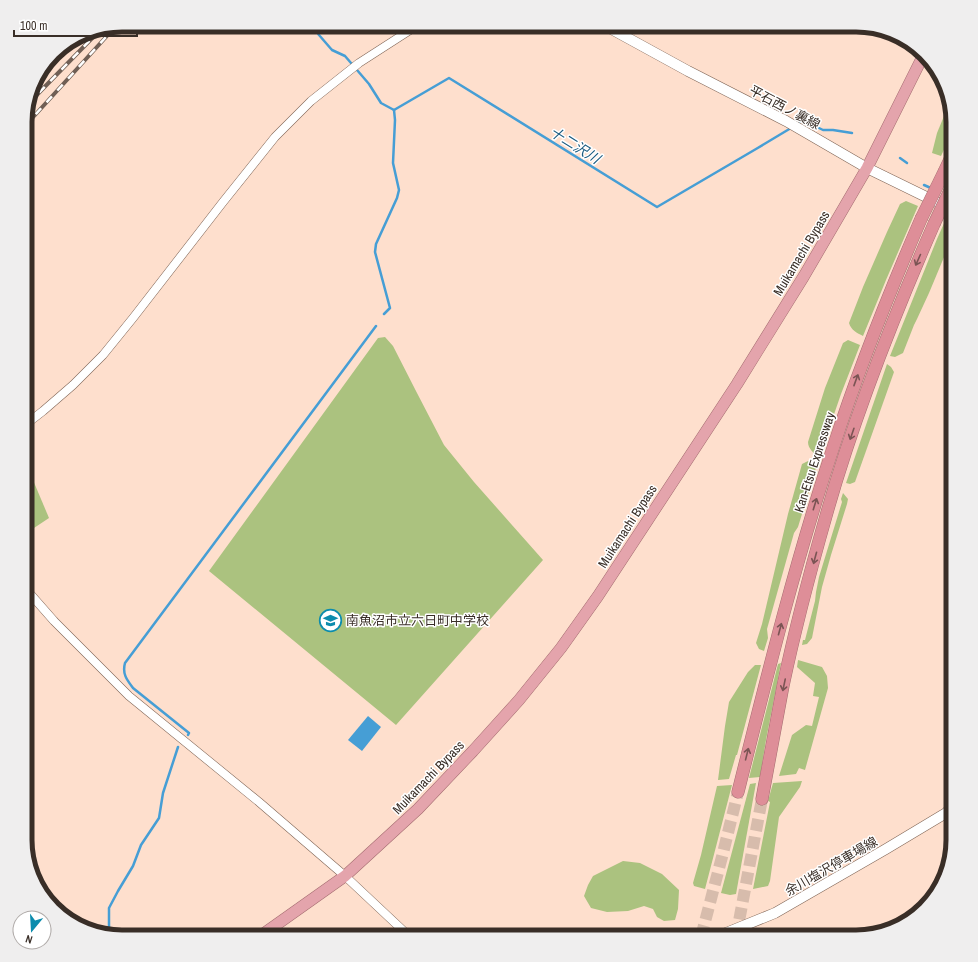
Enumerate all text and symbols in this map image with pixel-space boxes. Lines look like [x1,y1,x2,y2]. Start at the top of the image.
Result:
scale bar [14,12,137,38]
text: 100 m [20,18,47,34]
street label: 平石西ノ裏線 [746,82,823,133]
water label: 十二沢川 [546,123,605,169]
street label: Muikamachi Bypass [769,208,833,299]
one-way arrow [914,254,921,266]
one-way arrow [853,374,860,387]
street label: Kan-Etsu Expressway [790,409,839,514]
one-way arrow [848,427,855,440]
street label: Muikamachi Bypass [594,481,661,571]
one-way arrow [812,497,819,510]
one-way arrow [810,552,818,565]
school or university icon: 南魚沼市立六日町中学校 [317,607,343,633]
place label: 南魚沼市立六日町中学校 [346,612,489,629]
one-way arrow [777,622,784,635]
one-way arrow [779,678,787,691]
street label: Muikamachi Bypass [389,737,468,818]
one-way arrow [744,748,751,761]
street label: 余川塩沢停車場線 [782,833,881,900]
north arrow [12,910,52,950]
text: N [24,932,34,947]

